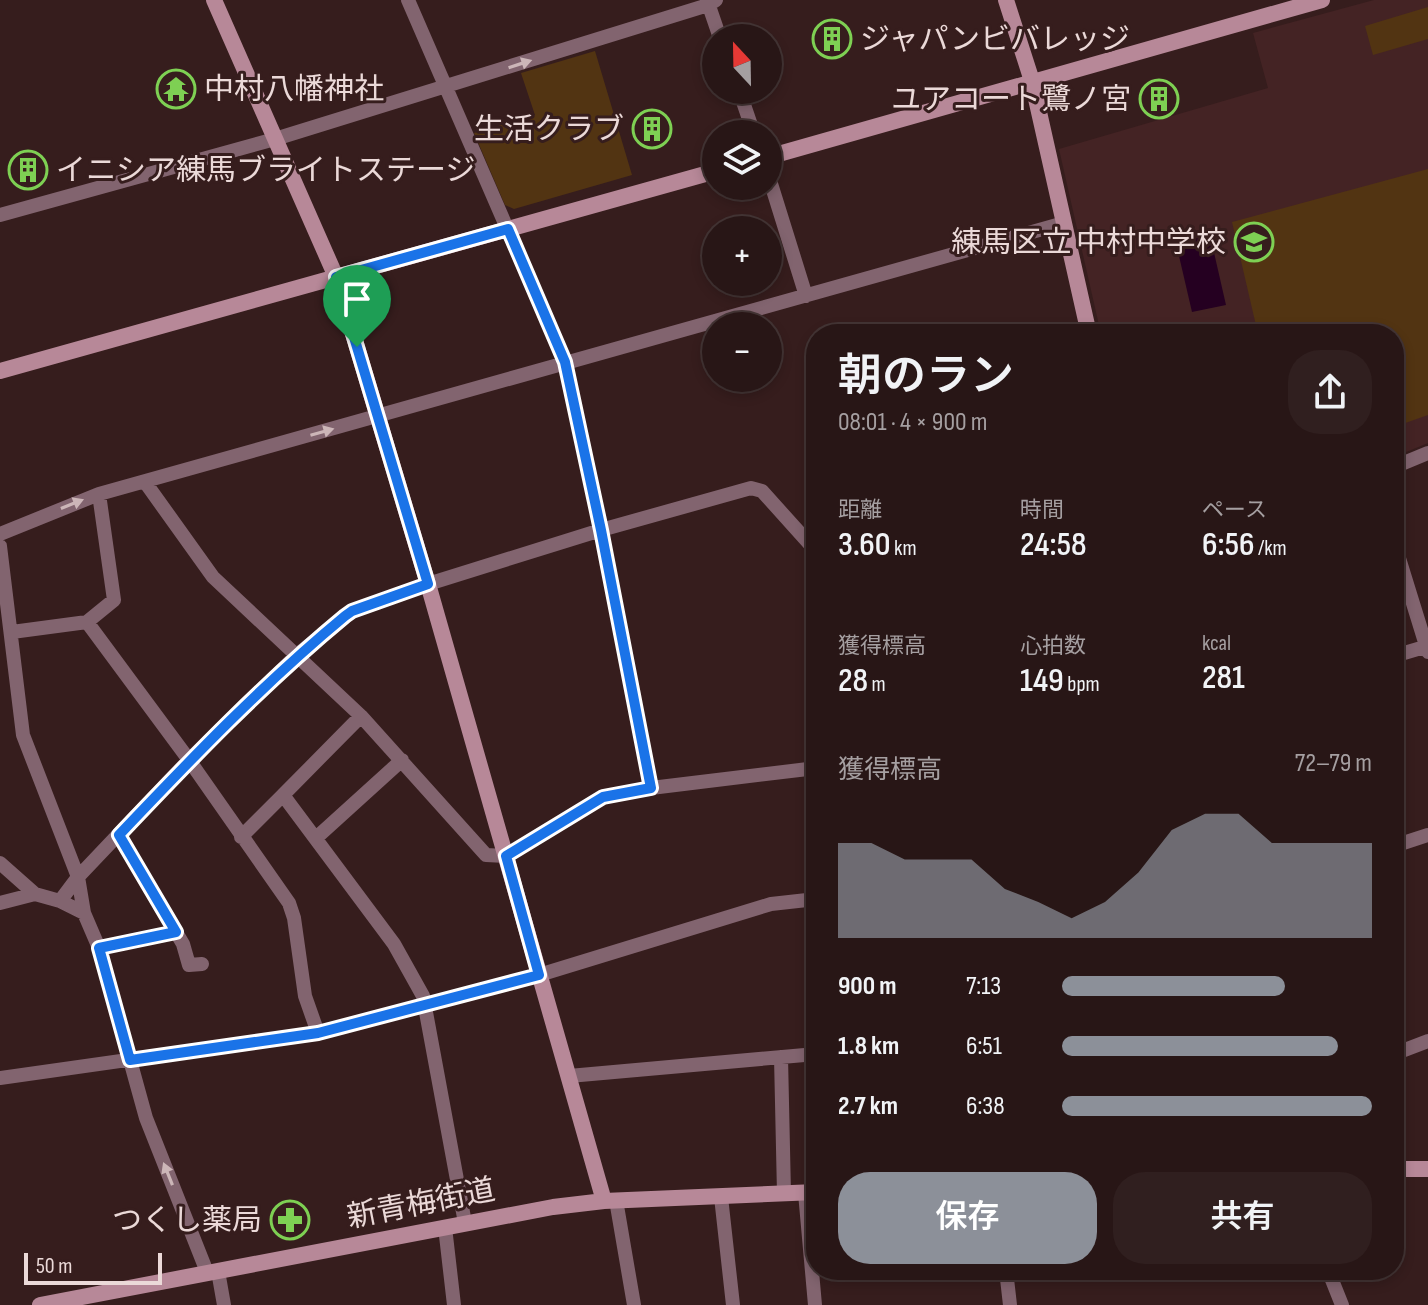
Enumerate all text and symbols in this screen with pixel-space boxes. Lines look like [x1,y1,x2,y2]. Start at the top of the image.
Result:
building icon: ジャパンビバレッジ [811,18,853,60]
place label: ジャパンビバレッジ [860,22,1130,58]
north arrow [702,24,782,104]
map controls [702,24,782,392]
one-way arrow [508,57,532,70]
temple icon: 中村八幡神社 [155,68,197,110]
place label: 中村八幡神社 [204,72,384,108]
building icon: ユアコート鷺ノ宮 [1138,78,1180,120]
place label: ユアコート鷺ノ宮 [891,82,1131,118]
building icon: 生活クラブ [631,108,673,150]
place label: 生活クラブ [474,112,624,148]
button: layers [702,120,782,200]
building icon: イニシア練馬ブライトステージ [7,149,49,191]
place label: イニシア練馬ブライトステージ [56,153,475,189]
button: + [702,216,782,296]
school or university icon: 練馬区立 中村中学校 [1233,221,1275,263]
place label: 練馬区立 中村中学校 [951,225,1226,261]
pin [323,265,391,347]
icon: arrive [335,277,379,321]
button: − [702,312,782,392]
text: 朝のラン [838,350,1014,403]
button: share [1288,350,1372,434]
text: 08:01 · 4 × 900 m [838,407,987,438]
one-way arrow [309,426,334,438]
text: 距離 [838,497,882,524]
text: 時間 [1020,497,1064,524]
text: ペース [1202,497,1267,524]
one-way arrow [60,498,84,511]
text: 3.60 [838,524,891,565]
text: 24:58 [1020,524,1087,565]
text: 6:56 [1202,524,1255,565]
text: km [891,535,917,562]
text: /km [1255,535,1287,562]
text: kcal [1202,630,1231,657]
text: 獲得標高 [838,633,926,660]
text: 心拍数 [1020,633,1086,660]
text: 281 [1202,657,1245,698]
text: 28 [838,660,868,701]
text: 149 [1020,660,1064,701]
text: m [868,671,886,698]
text: bpm [1064,671,1100,698]
text: 72–79 m [1295,748,1372,779]
text: 獲得標高 [838,755,942,786]
text: 900 m [838,971,896,1002]
text: 7:13 [966,971,1001,1002]
text: 1.8 km [838,1031,899,1062]
text: 6:51 [966,1031,1002,1062]
text: 2.7 km [838,1091,898,1122]
text: 6:38 [966,1091,1005,1122]
one-way arrow [161,1162,174,1186]
street label: 新青梅街道 [344,1172,498,1236]
button: 保存 [838,1172,1097,1264]
button: 共有 [1113,1172,1372,1264]
pharmacy icon: つくし薬局 [269,1199,311,1241]
place label: つくし薬局 [112,1203,262,1239]
scale bar [24,1249,162,1285]
text: 50 m [36,1253,72,1280]

